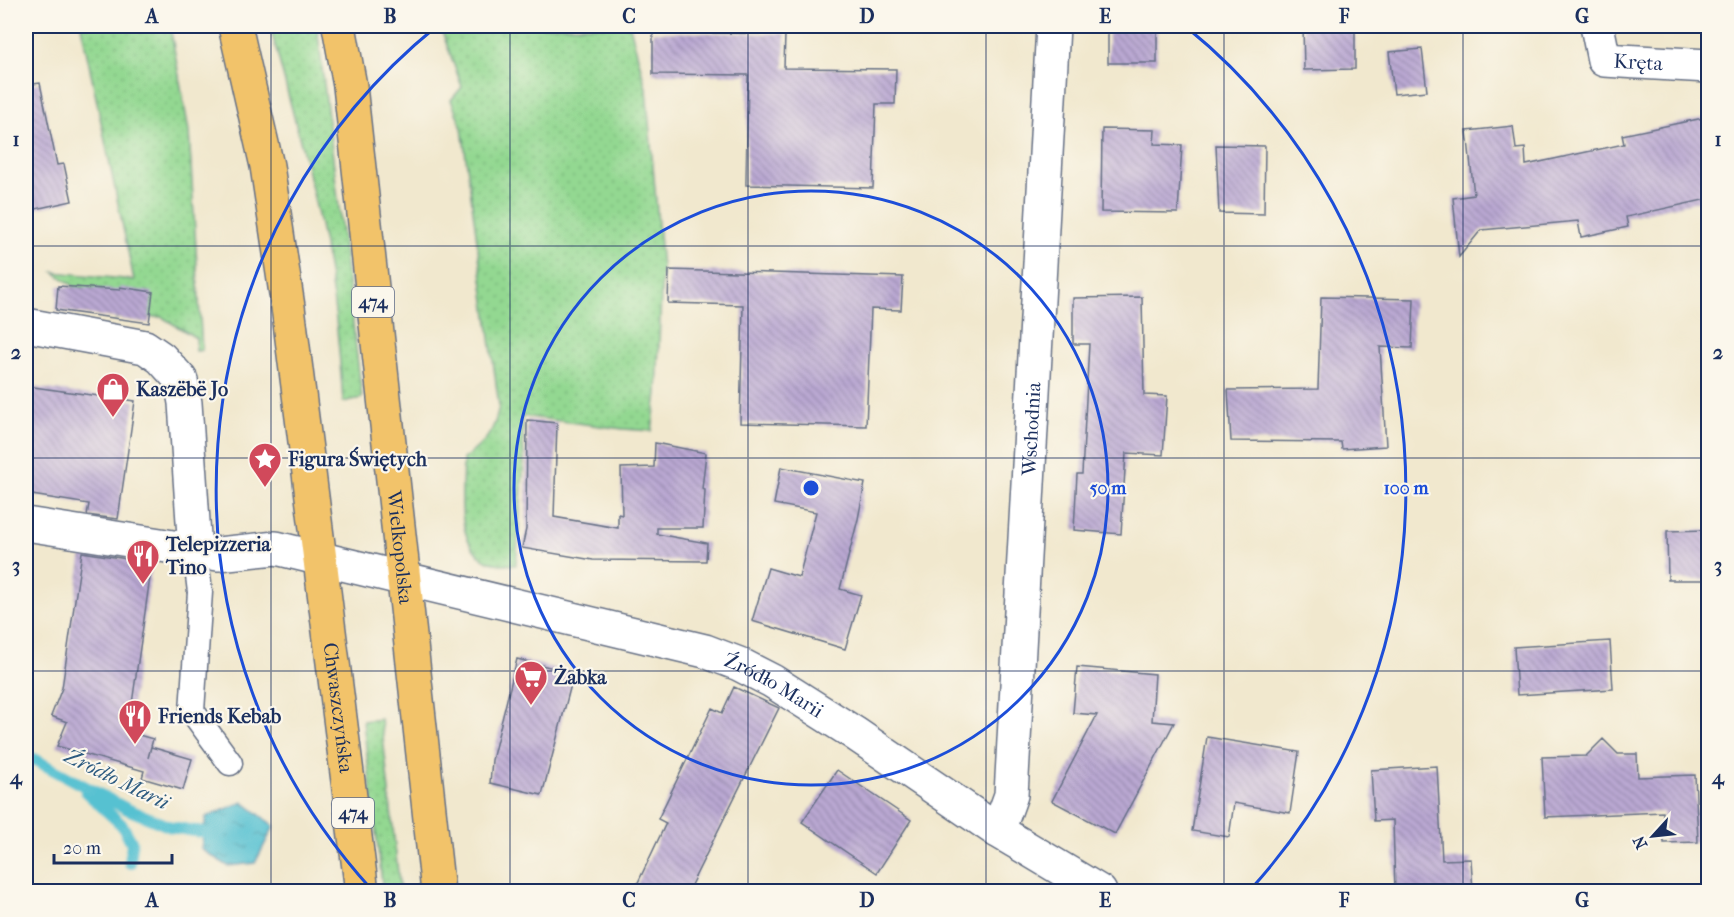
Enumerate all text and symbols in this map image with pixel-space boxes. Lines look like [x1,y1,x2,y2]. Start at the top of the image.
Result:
text: A [144,5,160,28]
text: B [383,5,397,28]
text: C [622,5,636,28]
text: D [859,5,875,28]
text: E [1099,5,1111,28]
text: F [1338,5,1350,28]
text: G [1575,5,1589,28]
street label: Kręta [1613,50,1664,75]
text: 1 [12,128,20,151]
text: 1 [1714,128,1722,151]
road number: 474 [352,287,394,317]
text: 2 [11,341,21,364]
text: 2 [1713,341,1723,364]
shop icon: Kaszëbë Jo [95,371,131,418]
place label: Kaszëbë Jo [136,378,228,401]
street label: Wschodnia [1017,381,1046,477]
place icon: Figura Świętych [247,441,283,488]
place label: Figura Świętych [287,446,428,472]
centre of rings [801,478,821,498]
text: 50 m [1090,478,1127,499]
text: 100 m [1383,478,1430,499]
street label: Wielkopolska [382,488,418,606]
place label: Telepizzeria Tino [165,533,272,579]
restaurant icon: Telepizzeria Tino [125,538,161,585]
text: 3 [12,554,20,577]
text: 3 [1714,554,1722,577]
street label: Chwaszczyńska [319,641,358,775]
street label: Źródło Marii [721,648,828,723]
supermarket icon: Żabka [513,659,549,706]
place label: Żabka [554,664,607,689]
restaurant icon: Friends Kebab [117,698,153,745]
place label: Friends Kebab [157,705,282,728]
water label: Źródło Marii [59,742,175,815]
text: 4 [9,766,23,790]
text: 4 [1711,766,1725,790]
road number: 474 [332,798,374,828]
north arrow [1623,806,1683,866]
scale bar [54,827,172,865]
text: N [1628,832,1651,852]
text: 20 m [63,838,101,859]
text: A [144,889,160,912]
text: B [383,889,397,912]
text: C [622,889,636,912]
text: D [859,889,875,912]
text: E [1099,889,1111,912]
text: F [1338,889,1350,912]
text: G [1575,889,1589,912]

